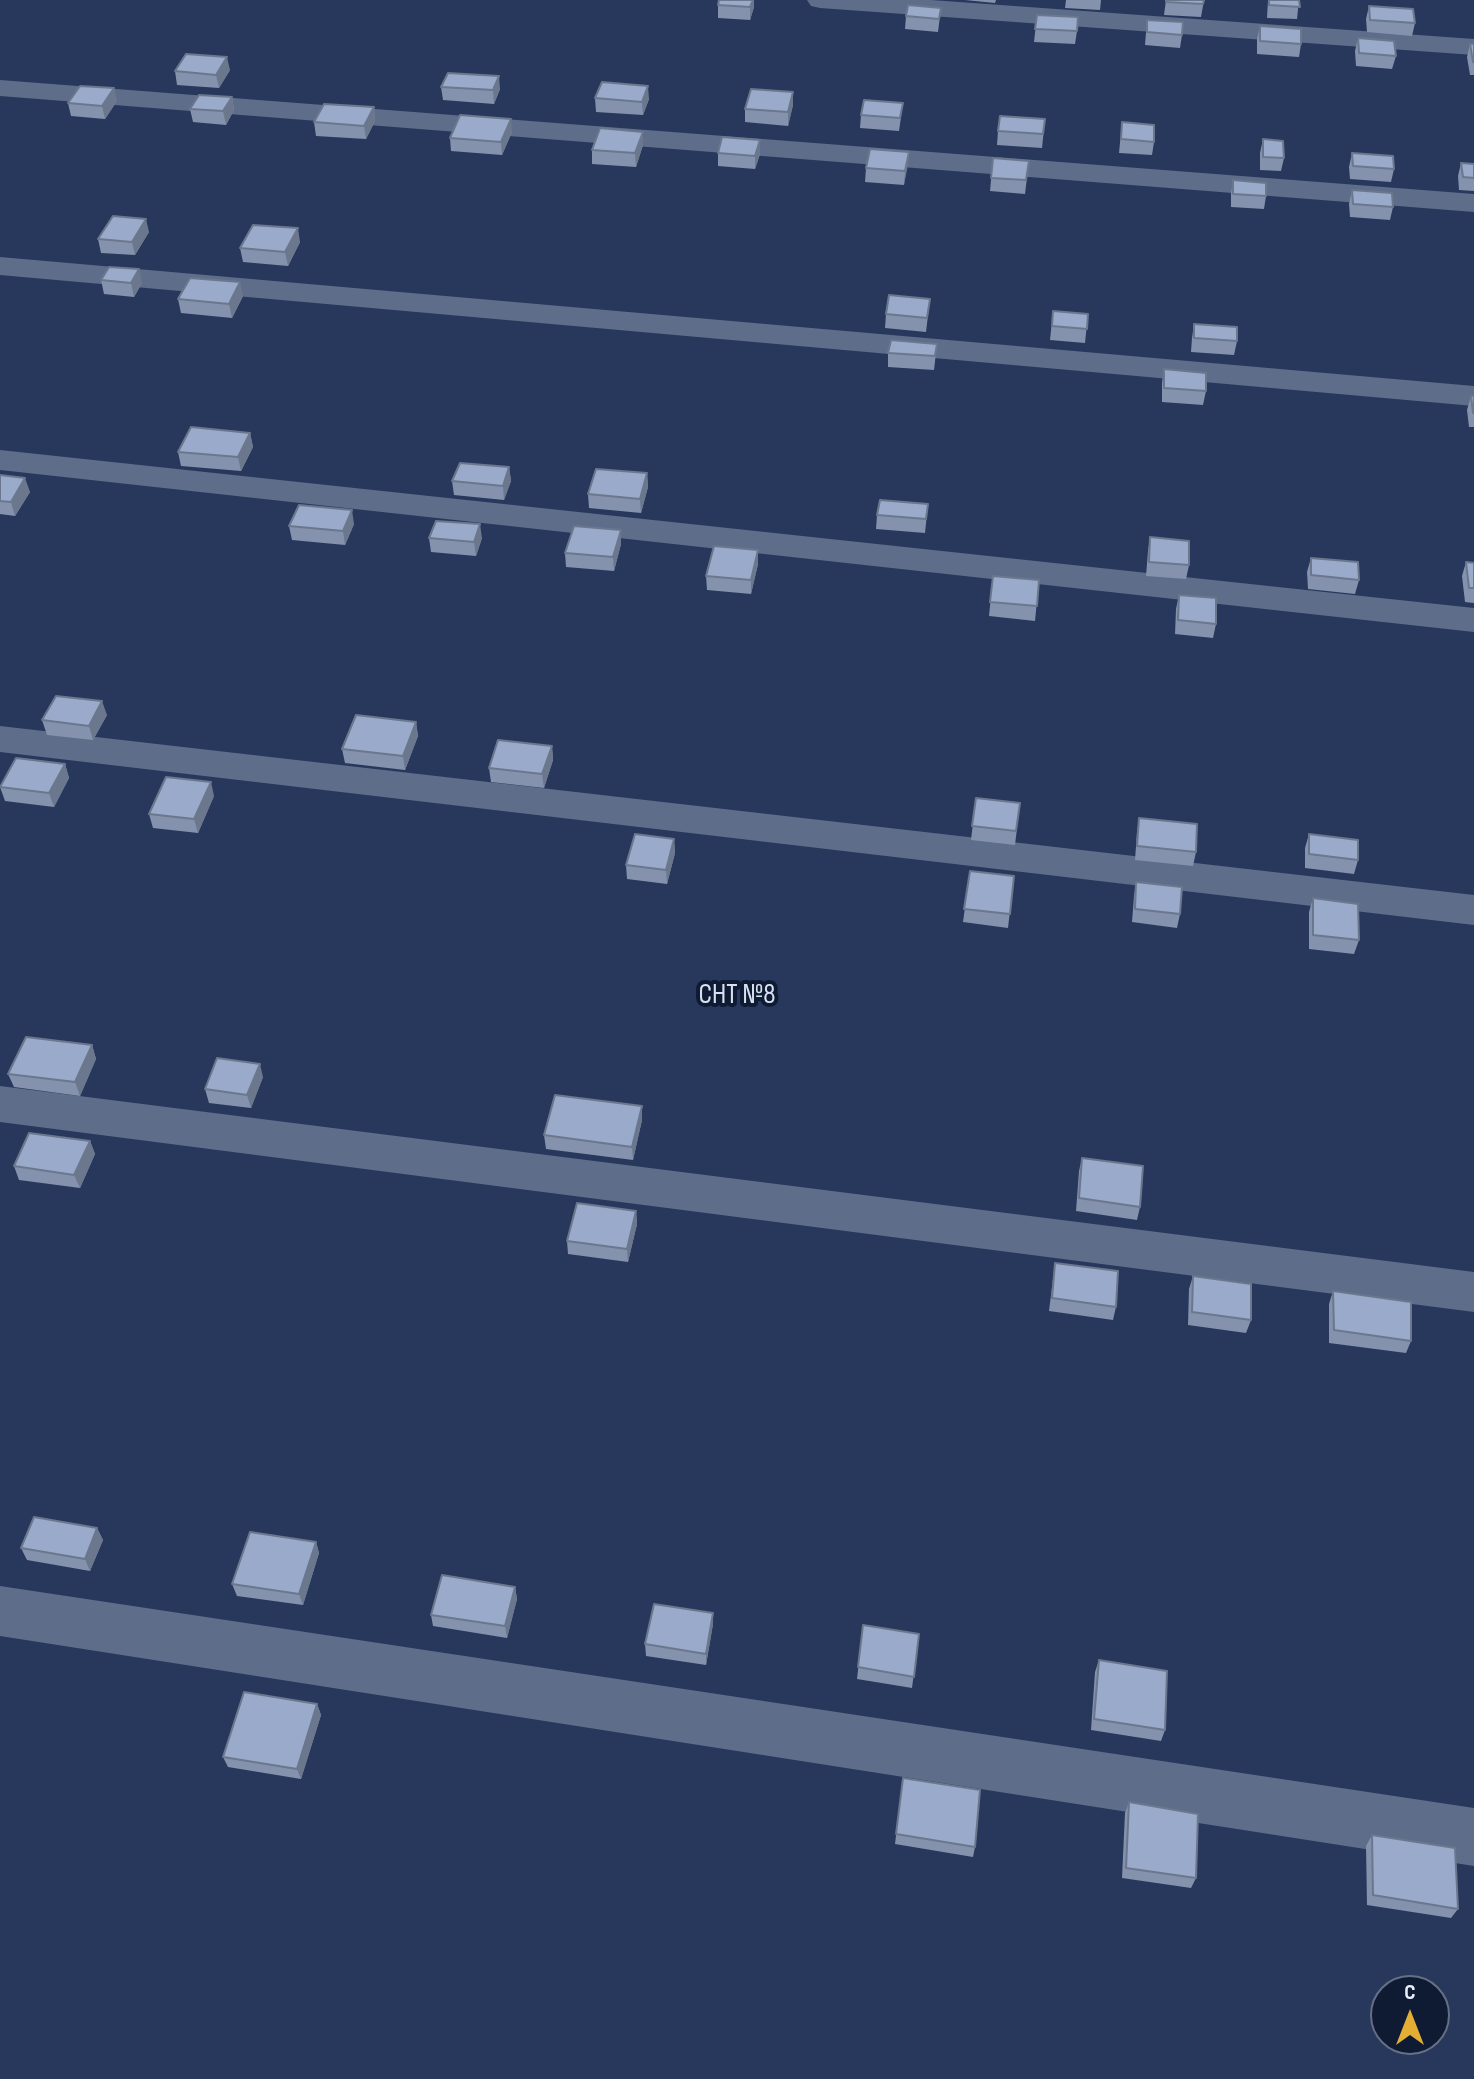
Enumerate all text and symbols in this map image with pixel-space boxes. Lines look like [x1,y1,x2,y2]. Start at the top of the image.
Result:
park label: СНТ №8 [699,979,775,1013]
north arrow [1370,1975,1450,2055]
text: С [1404,1979,1416,2006]

